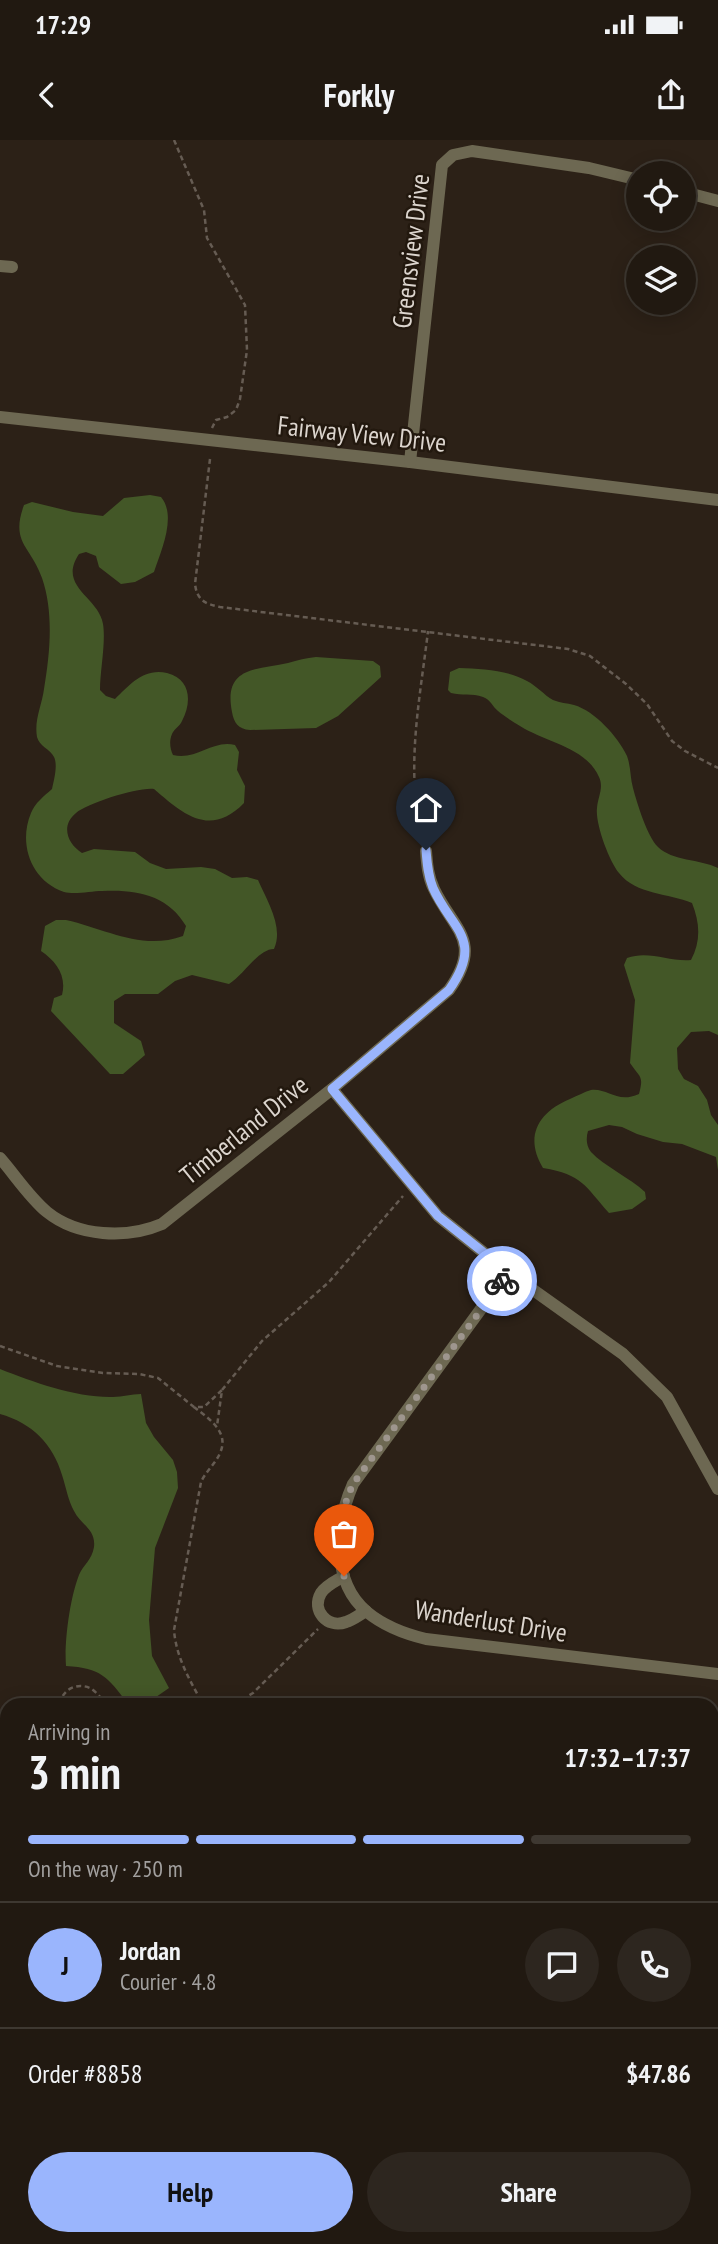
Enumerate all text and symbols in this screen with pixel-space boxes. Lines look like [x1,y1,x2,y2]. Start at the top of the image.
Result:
text: 17:29 [35,8,91,41]
text: Forkly [324,74,394,116]
icon: back [28,76,66,114]
icon: share [652,76,690,114]
map controls [626,161,696,315]
button: locate [626,161,696,231]
street label: Greensview Drive [385,172,436,330]
button: layers [626,245,696,315]
street label: Fairway View Drive [276,408,448,459]
pin [396,778,456,850]
icon: home [407,789,445,827]
street label: Timberland Drive [173,1068,314,1191]
courier [467,1246,537,1316]
icon: bike [483,1262,521,1300]
pin [314,1504,374,1576]
icon: bag [325,1515,363,1553]
street label: Wanderlust Drive [413,1592,569,1649]
text: Arriving in [28,1717,110,1746]
text: 17:32–17:37 [564,1741,691,1774]
text: 3 min [28,1742,121,1802]
text: On the way · 250 m [28,1854,183,1883]
button: chat [525,1928,599,2002]
button: phone [617,1928,691,2002]
text: Jordan [120,1934,181,1967]
text: J [61,1949,69,1982]
text: Courier · 4.8 [120,1967,216,1996]
text: Order #8858 [28,2057,143,2090]
text: $47.86 [626,2057,691,2090]
button: Help [28,2152,353,2232]
button: Share [367,2152,691,2232]

